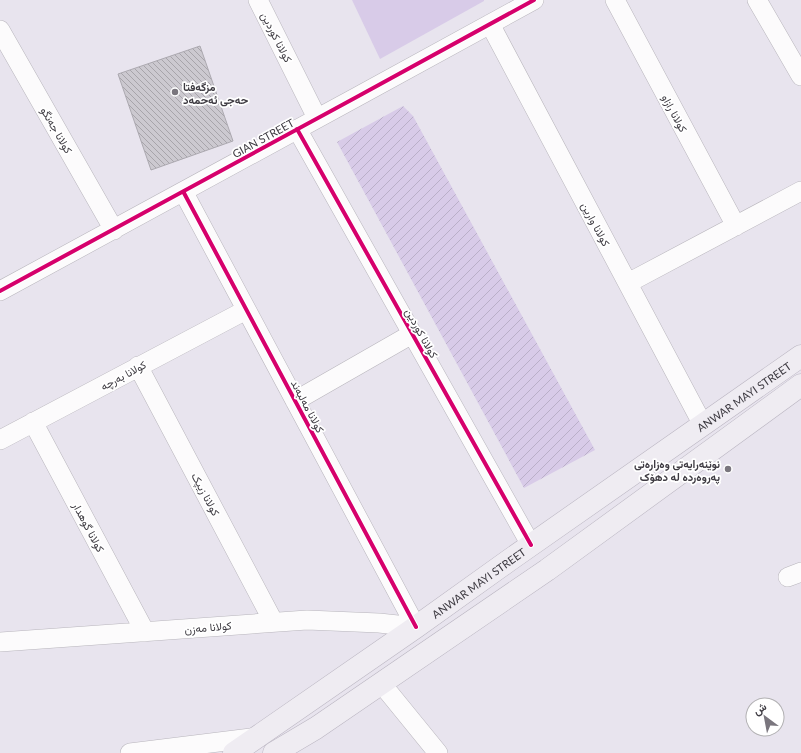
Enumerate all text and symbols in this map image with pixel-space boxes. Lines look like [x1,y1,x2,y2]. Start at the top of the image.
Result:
street label: کولانا کوردین [258,10,295,65]
place label: مزگەفتا حەجی ئەحمەد [183,80,249,107]
marker: مزگەفتا حەجی ئەحمەد [170,87,180,97]
street label: کولانا رازاو [659,92,690,135]
street label: کولانا جەنگو [38,104,76,156]
street label: GIAN STREET [230,116,296,160]
street label: کولانا وارین [578,200,613,249]
street label: کولانا کوردین [402,306,441,361]
street label: کولانا بەرچە [98,358,149,394]
street label: ANWAR MAYI STREET [694,358,794,434]
street label: کولانا مەلبەند [288,377,327,435]
place label: نوێنەرایەتی وەزارەتی پەروەردە لە دهۆک [634,457,720,485]
marker: نوێنەرایەتی وەزارەتی پەروەردە لە دهۆک [723,464,733,474]
street label: کولانا زیپک [188,470,223,519]
street label: کولانا گوهدار [69,499,108,555]
street label: ANWAR MAYI STREET [429,544,528,620]
street label: کولانا مەزن [184,618,232,637]
north arrow [745,697,785,737]
text: ش [750,699,769,718]

